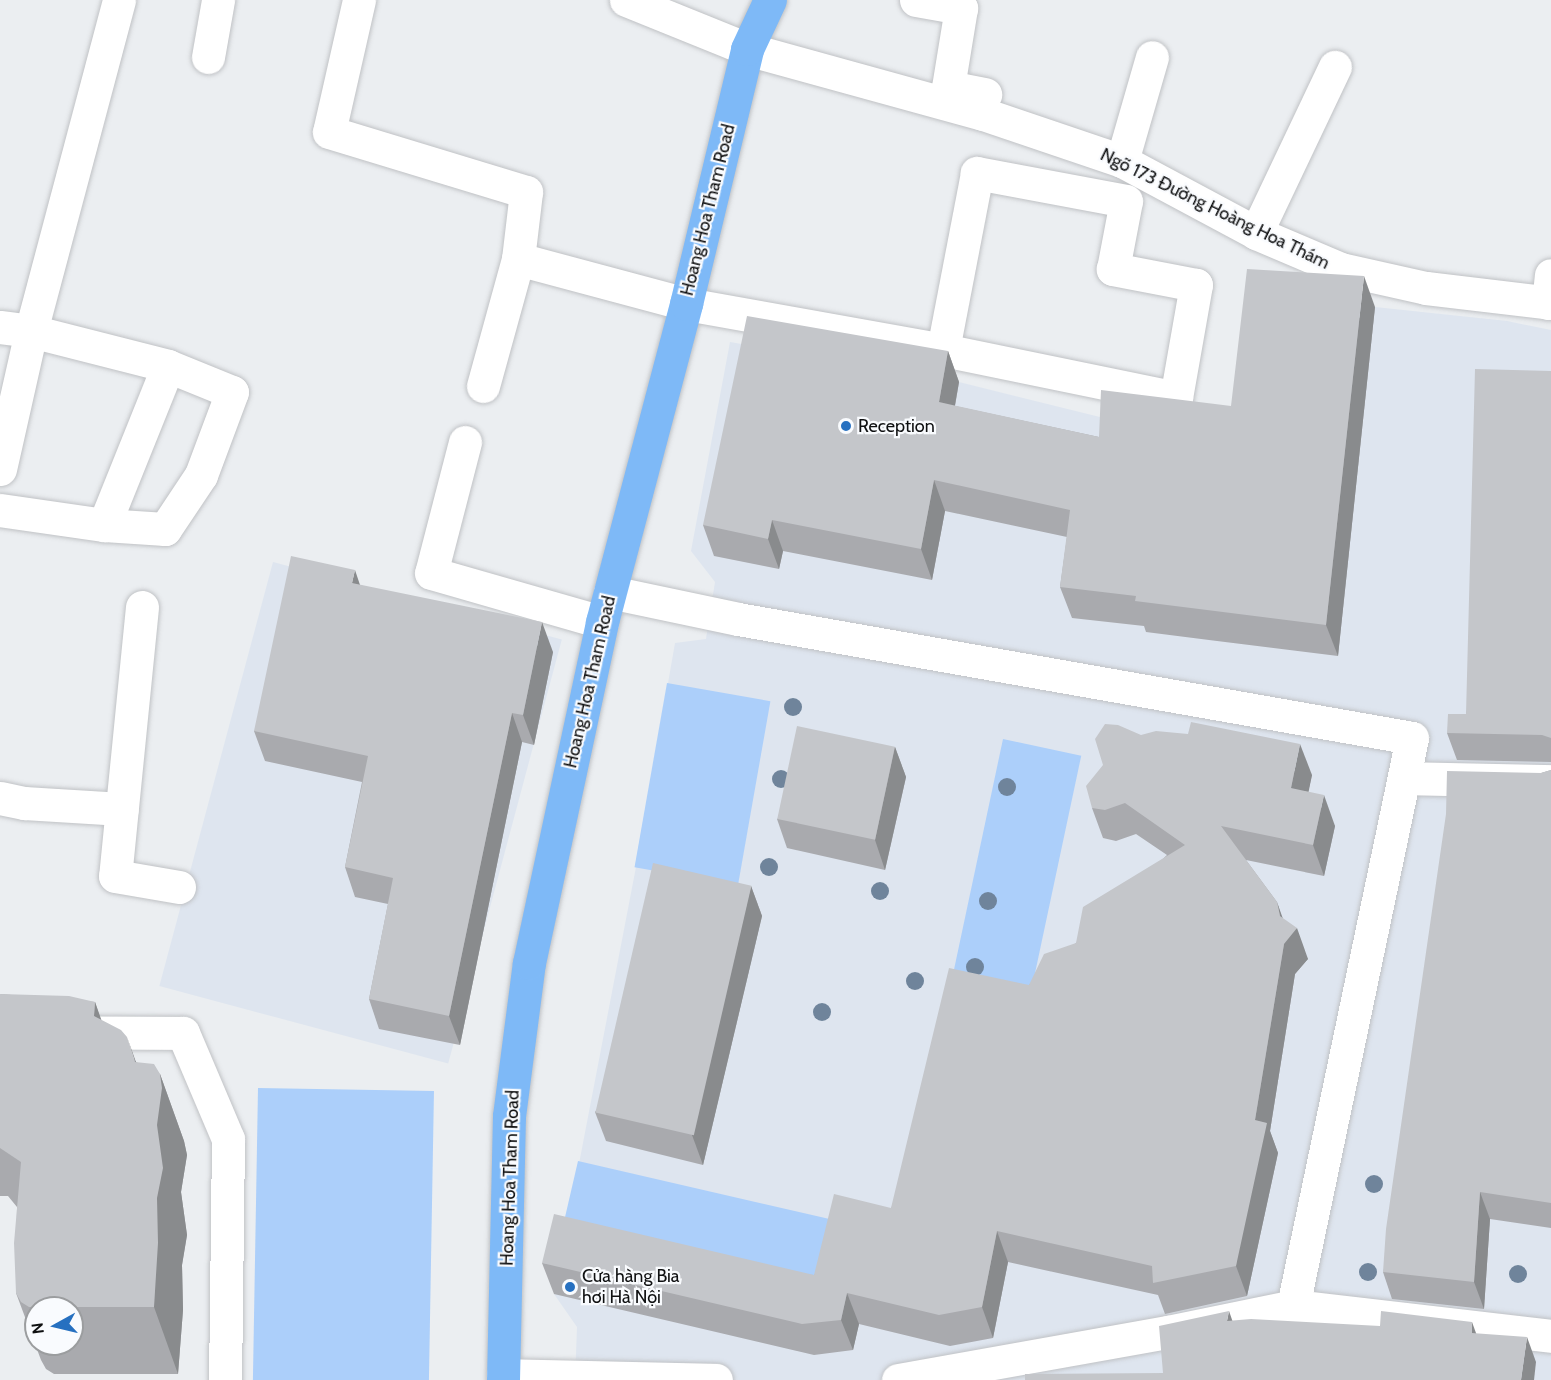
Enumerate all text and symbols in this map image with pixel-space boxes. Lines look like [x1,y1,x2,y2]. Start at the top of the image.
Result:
street label: Hoang Hoa Tham Road [676,122,740,298]
street label: Ngõ 173 Đường Hoàng Hoa Thám [1097,144,1333,274]
place label: Reception [858,415,935,437]
marker: Reception [839,419,853,433]
street label: Hoang Hoa Tham Road [560,594,620,770]
street label: Hoang Hoa Tham Road [496,1090,524,1266]
place label: Cửa hàng Bia hơi Hà Nội [582,1266,680,1308]
marker: Cửa hàng Bia hơi Hà Nội [563,1280,577,1294]
north arrow [24,1296,84,1356]
text: N [27,1321,48,1335]

